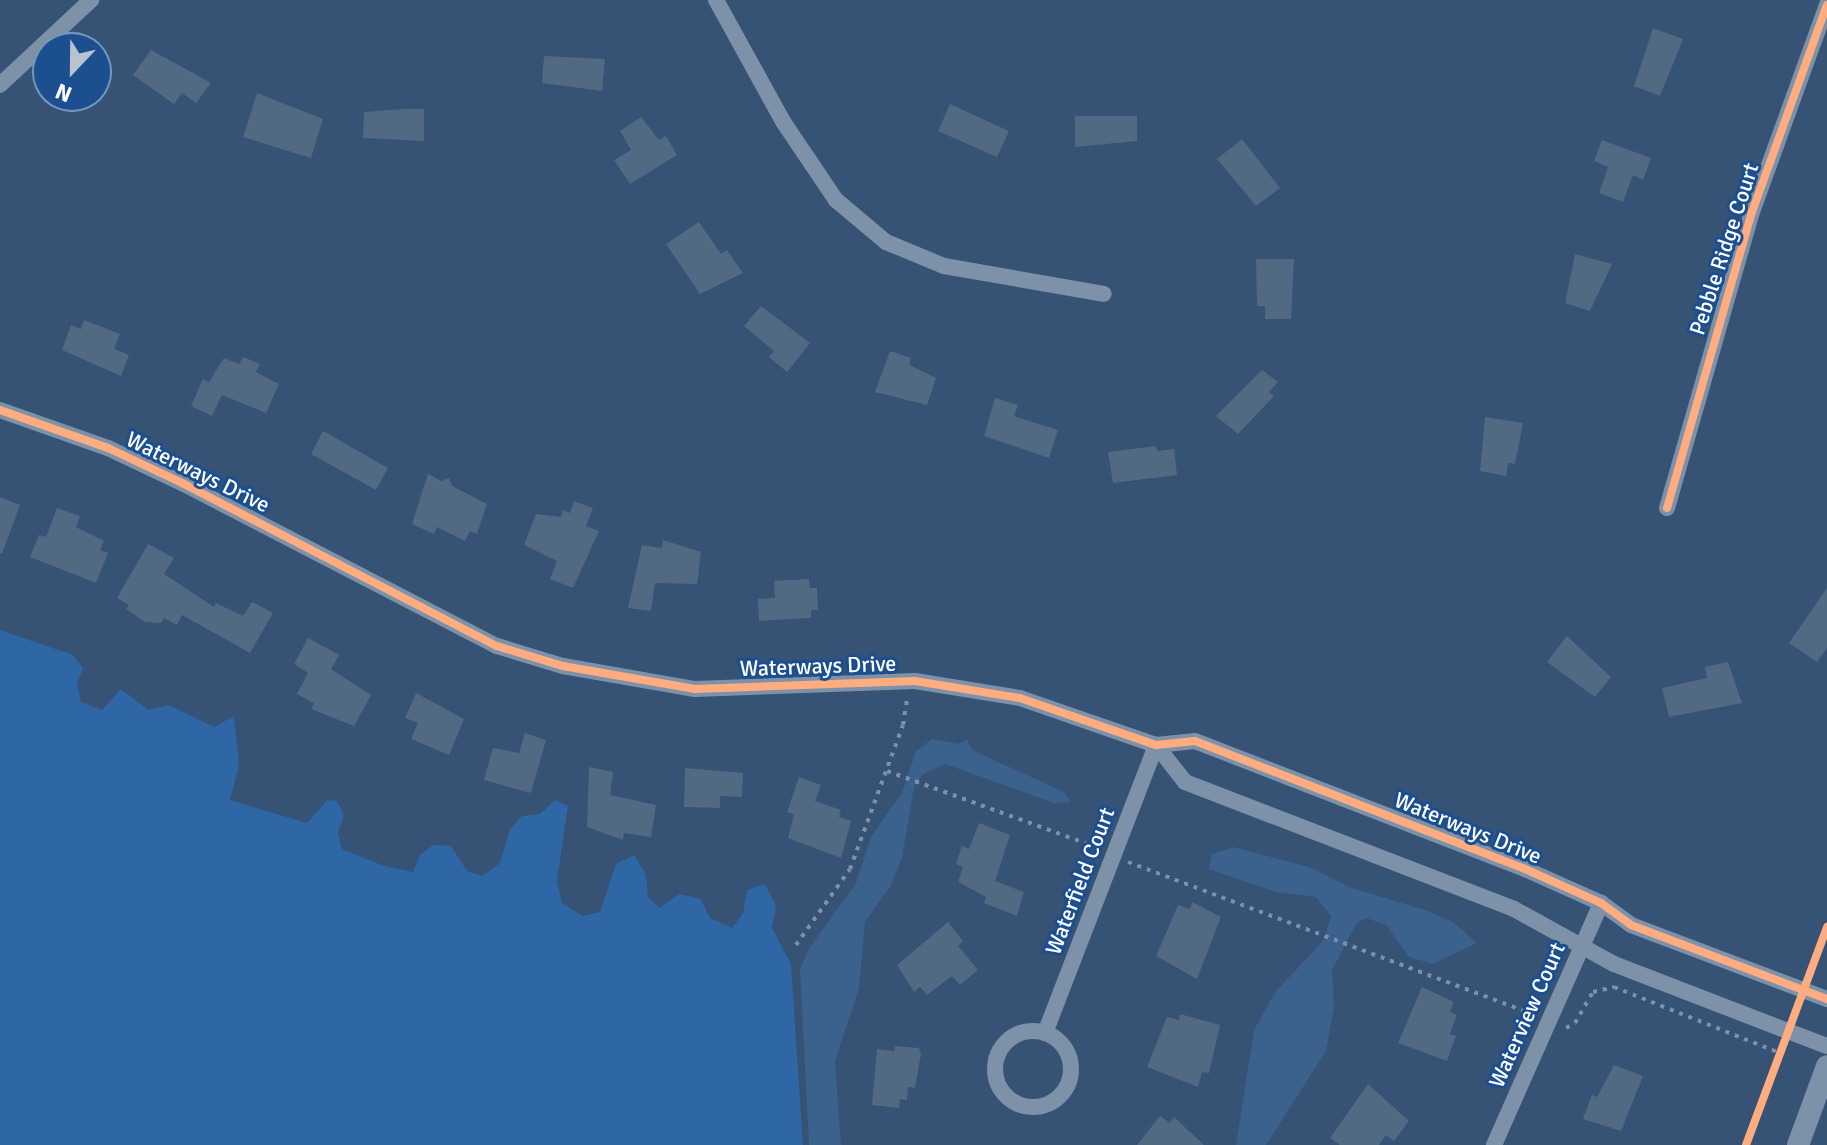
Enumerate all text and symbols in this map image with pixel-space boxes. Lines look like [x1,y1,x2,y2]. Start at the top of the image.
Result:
north arrow [32,32,112,112]
text: N [51,77,76,108]
street label: Pebble Ridge Court [1684,160,1764,338]
street label: Waterways Drive [122,426,274,518]
street label: Waterways Drive [739,650,897,682]
street label: Waterways Drive [1391,786,1545,870]
street label: Waterfield Court [1040,804,1120,958]
street label: Waterview Court [1483,938,1571,1092]

